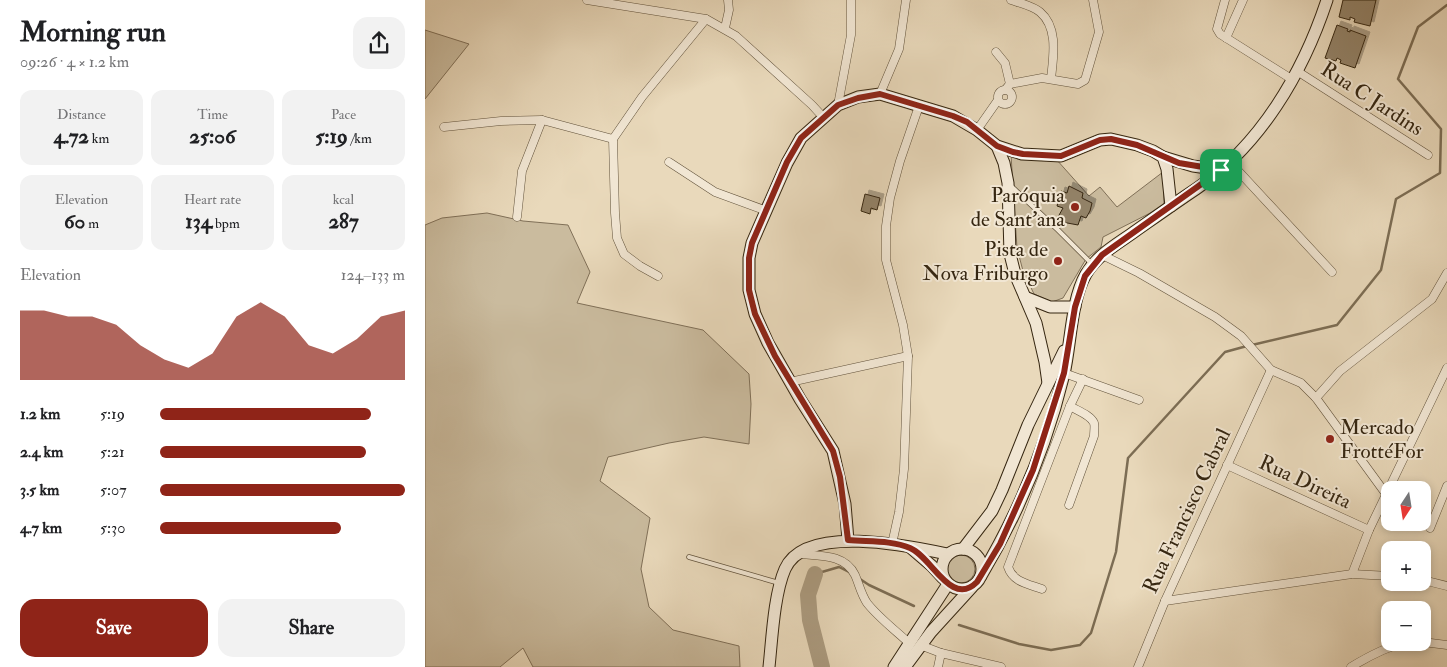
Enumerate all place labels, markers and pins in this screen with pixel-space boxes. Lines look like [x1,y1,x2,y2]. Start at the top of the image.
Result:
pin [1200,149,1242,191]
place label: Paróquia de Sant'ana [971,182,1065,233]
marker: Paróquia de Sant'ana [1069,201,1081,213]
place label: Pista de Nova Friburgo [922,236,1048,287]
marker: Pista de Nova Friburgo [1052,255,1064,267]
place label: Mercado FrottéFor [1340,414,1424,465]
marker: Mercado FrottéFor [1324,433,1336,445]

